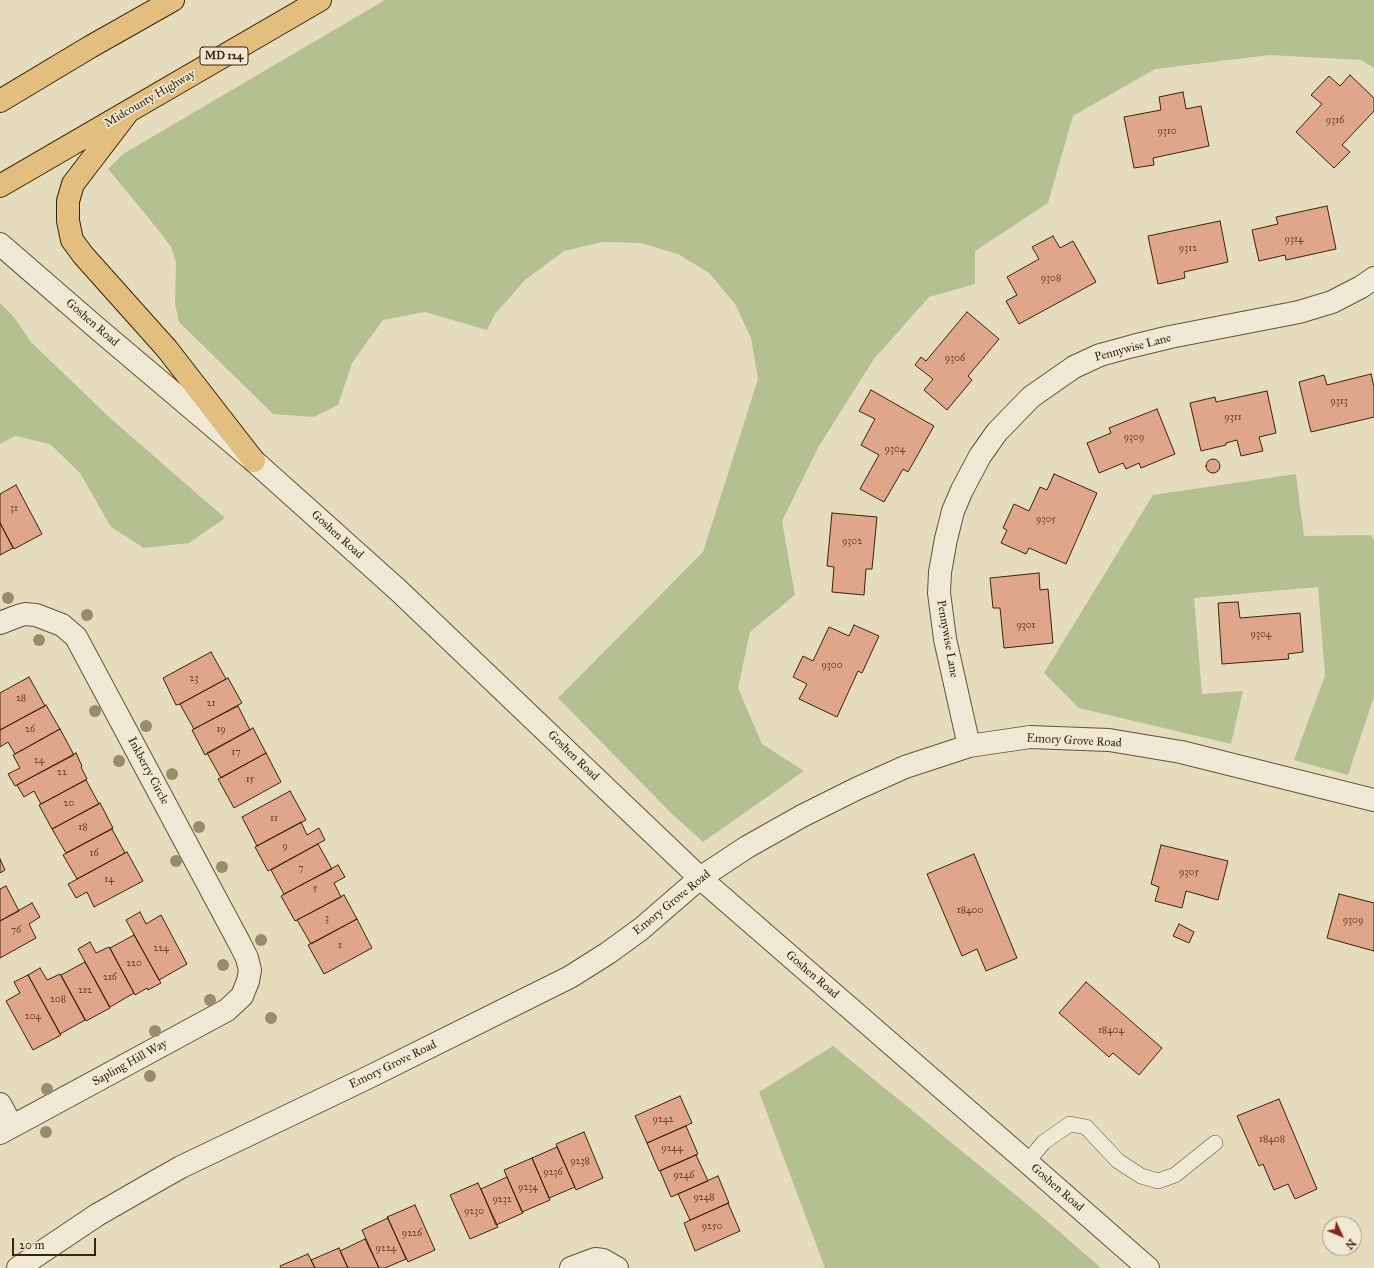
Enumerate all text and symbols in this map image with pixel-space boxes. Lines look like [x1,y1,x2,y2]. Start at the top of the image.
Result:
road number: MD 124 [200,47,248,65]
street label: Midcounty Highway [102,67,198,131]
house number: 9316 [1326,115,1344,127]
house number: 9310 [1157,126,1177,138]
house number: 9314 [1285,234,1303,246]
house number: 9312 [1179,243,1197,255]
house number: 9308 [1041,273,1061,285]
street label: Goshen Road [63,296,121,350]
street label: Pennywise Lane [1093,331,1173,365]
house number: 9306 [945,353,965,365]
house number: 9313 [1330,396,1348,408]
house number: 9311 [1224,412,1242,424]
house number: 9309 [1124,432,1144,444]
house number: 9304 [885,444,905,456]
house number: 31 [10,503,18,515]
street label: Goshen Road [308,508,366,562]
house number: 9305 [1036,514,1056,526]
house number: 9302 [842,536,862,548]
street label: Pennywise Lane [933,599,961,679]
house number: 9301 [1016,620,1036,632]
house number: 9304 [1251,629,1271,641]
house number: 9300 [821,660,843,672]
house number: 23 [190,673,198,685]
house number: 28 [16,693,26,705]
house number: 21 [207,698,215,710]
house number: 26 [25,724,35,736]
house number: 19 [216,724,226,736]
street label: Goshen Road [544,728,602,784]
street label: Emory Grove Road [1026,731,1122,751]
street label: Inkberry Circle [124,735,172,807]
house number: 17 [231,747,241,759]
house number: 24 [34,755,44,767]
house number: 22 [57,767,67,779]
house number: 15 [246,774,254,786]
house number: 20 [64,798,74,810]
house number: 11 [270,813,278,825]
house number: 18 [78,822,88,834]
house number: 9 [282,841,288,853]
house number: 16 [89,848,99,860]
house number: 7 [298,863,304,875]
street label: Emory Grove Road [630,867,714,939]
house number: 9305 [1179,867,1199,879]
house number: 14 [104,874,114,886]
house number: 5 [313,883,317,895]
house number: 18400 [957,905,983,917]
house number: 3 [325,913,329,925]
house number: 9309 [1343,915,1363,927]
house number: 76 [11,925,21,937]
house number: 1 [338,940,342,952]
house number: 224 [153,943,169,955]
street label: Goshen Road [783,948,841,1002]
house number: 220 [126,958,142,970]
house number: 216 [103,972,117,984]
house number: 212 [78,985,92,997]
house number: 208 [50,994,66,1006]
house number: 204 [25,1011,41,1023]
house number: 18404 [1098,1025,1124,1037]
street label: Sapling Hill Way [90,1037,170,1089]
street label: Emory Grove Road [347,1038,439,1092]
house number: 9242 [653,1114,673,1126]
house number: 18408 [1259,1134,1285,1146]
house number: 9244 [661,1143,683,1155]
house number: 9238 [570,1156,590,1168]
street label: Goshen Road [1028,1161,1086,1215]
house number: 9236 [543,1167,563,1179]
house number: 9246 [673,1170,695,1182]
house number: 9234 [518,1182,538,1194]
house number: 9248 [693,1192,715,1204]
house number: 9232 [492,1194,512,1206]
house number: 9230 [464,1206,484,1218]
north arrow [1322,1216,1362,1256]
house number: 9250 [702,1221,722,1233]
house number: 9226 [402,1228,422,1240]
scale bar [14,1230,98,1256]
text: N [1342,1236,1358,1252]
text: 20 m [19,1238,45,1252]
house number: 9224 [376,1243,396,1255]

